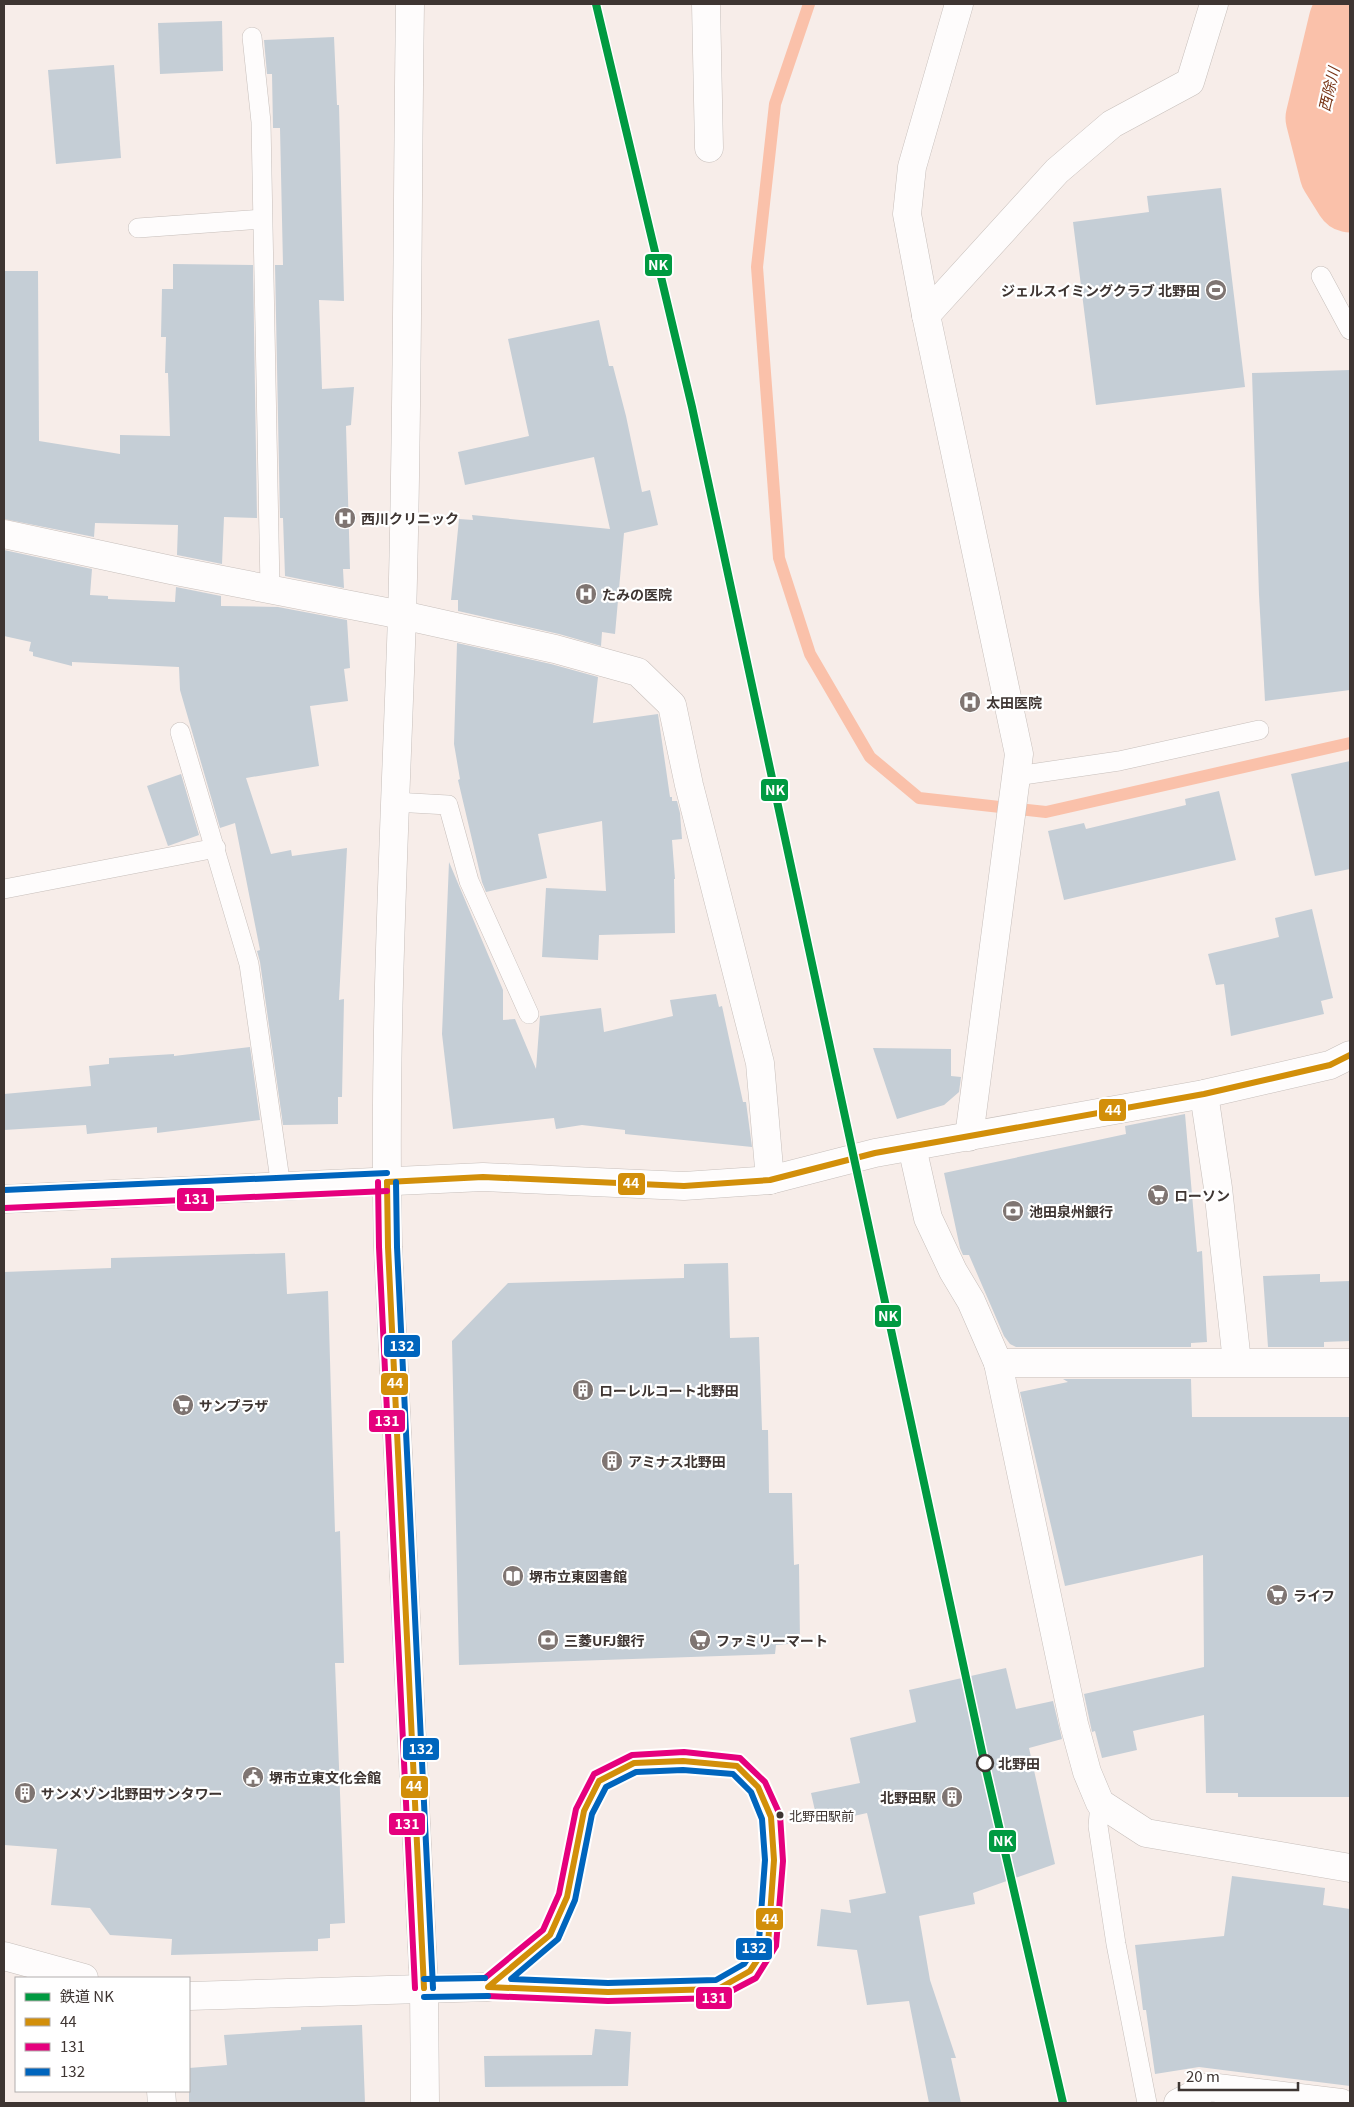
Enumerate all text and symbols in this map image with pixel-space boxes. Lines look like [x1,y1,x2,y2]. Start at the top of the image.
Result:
water label: 西除川 [1313,63,1344,113]
line badge: NK [644,253,673,277]
text: NK [648,254,668,274]
sports icon: ジェルスイミングクラブ 北野田 [1204,278,1228,302]
place label: ジェルスイミングクラブ 北野田 [1001,280,1200,300]
hospital icon: 西川クリニック [333,506,357,530]
place label: 西川クリニック [361,508,459,528]
hospital icon: たみの医院 [574,582,598,606]
place label: たみの医院 [602,584,672,604]
hospital icon: 太田医院 [958,690,982,714]
place label: 太田医院 [986,692,1042,712]
line badge: NK [760,778,789,802]
text: NK [765,779,785,799]
line badge: 44 [1098,1098,1127,1122]
text: 44 [1105,1099,1121,1119]
line badge: 44 [617,1172,646,1196]
text: 44 [623,1172,639,1192]
supermarket icon: ローソン [1146,1183,1170,1207]
place label: ローソン [1174,1185,1230,1205]
line badge: 131 [176,1187,215,1212]
text: 131 [184,1188,208,1208]
bank icon: 池田泉州銀行 [1001,1199,1025,1223]
place label: 池田泉州銀行 [1029,1201,1113,1221]
line badge: NK [874,1304,902,1328]
text: NK [878,1305,898,1325]
line badge: 132 [383,1334,421,1358]
text: 132 [390,1335,414,1355]
line badge: 44 [380,1372,409,1396]
text: 44 [387,1372,403,1392]
building icon: ローレルコート北野田 [571,1378,595,1402]
place label: ローレルコート北野田 [599,1380,739,1400]
supermarket icon: サンプラザ [171,1393,195,1417]
place label: サンプラザ [199,1395,269,1415]
line badge: 131 [368,1409,406,1433]
text: 131 [375,1410,399,1430]
building icon: アミナス北野田 [600,1449,624,1473]
place label: アミナス北野田 [628,1451,726,1471]
library icon: 堺市立東図書館 [501,1564,525,1588]
place label: 堺市立東図書館 [529,1566,627,1586]
supermarket icon: ライフ [1265,1583,1289,1607]
place label: ライフ [1293,1585,1335,1605]
bank icon: 三菱UFJ銀行 [536,1628,560,1652]
supermarket icon: ファミリーマート [688,1628,712,1652]
place label: 三菱UFJ銀行 [564,1630,644,1650]
place label: ファミリーマート [716,1630,828,1650]
line badge: 132 [402,1737,440,1761]
text: 132 [409,1738,433,1758]
place label: 北野田 [998,1753,1040,1773]
marker: 北野田 [976,1754,994,1772]
public building icon: 堺市立東文化会館 [241,1765,265,1789]
place label: 堺市立東文化会館 [269,1767,381,1787]
line badge: 44 [400,1775,429,1799]
text: 44 [406,1775,422,1795]
building icon: サンメゾン北野田サンタワー [13,1781,37,1805]
place label: サンメゾン北野田サンタワー [41,1783,223,1803]
building icon: 北野田駅 [940,1785,964,1809]
place label: 北野田駅 [880,1787,936,1807]
place label: 北野田駅前 [789,1806,854,1825]
marker: 北野田駅前 [775,1810,785,1820]
line badge: 131 [388,1812,426,1836]
text: 131 [395,1813,419,1833]
line badge: NK [988,1829,1017,1853]
text: NK [993,1830,1013,1850]
line badge: 44 [755,1907,784,1931]
text: 44 [762,1908,778,1928]
line badge: 132 [735,1937,773,1961]
text: 132 [742,1937,766,1957]
legend [15,1977,190,2092]
text: 鉄道 NK [60,1985,114,2006]
line badge: 131 [695,1986,733,2010]
text: 131 [702,1987,726,2007]
text: 44 [60,2010,77,2031]
text: 131 [60,2035,85,2056]
text: 132 [60,2060,85,2081]
scale bar [1179,2060,1298,2092]
text: 20 m [1186,2065,1220,2086]

